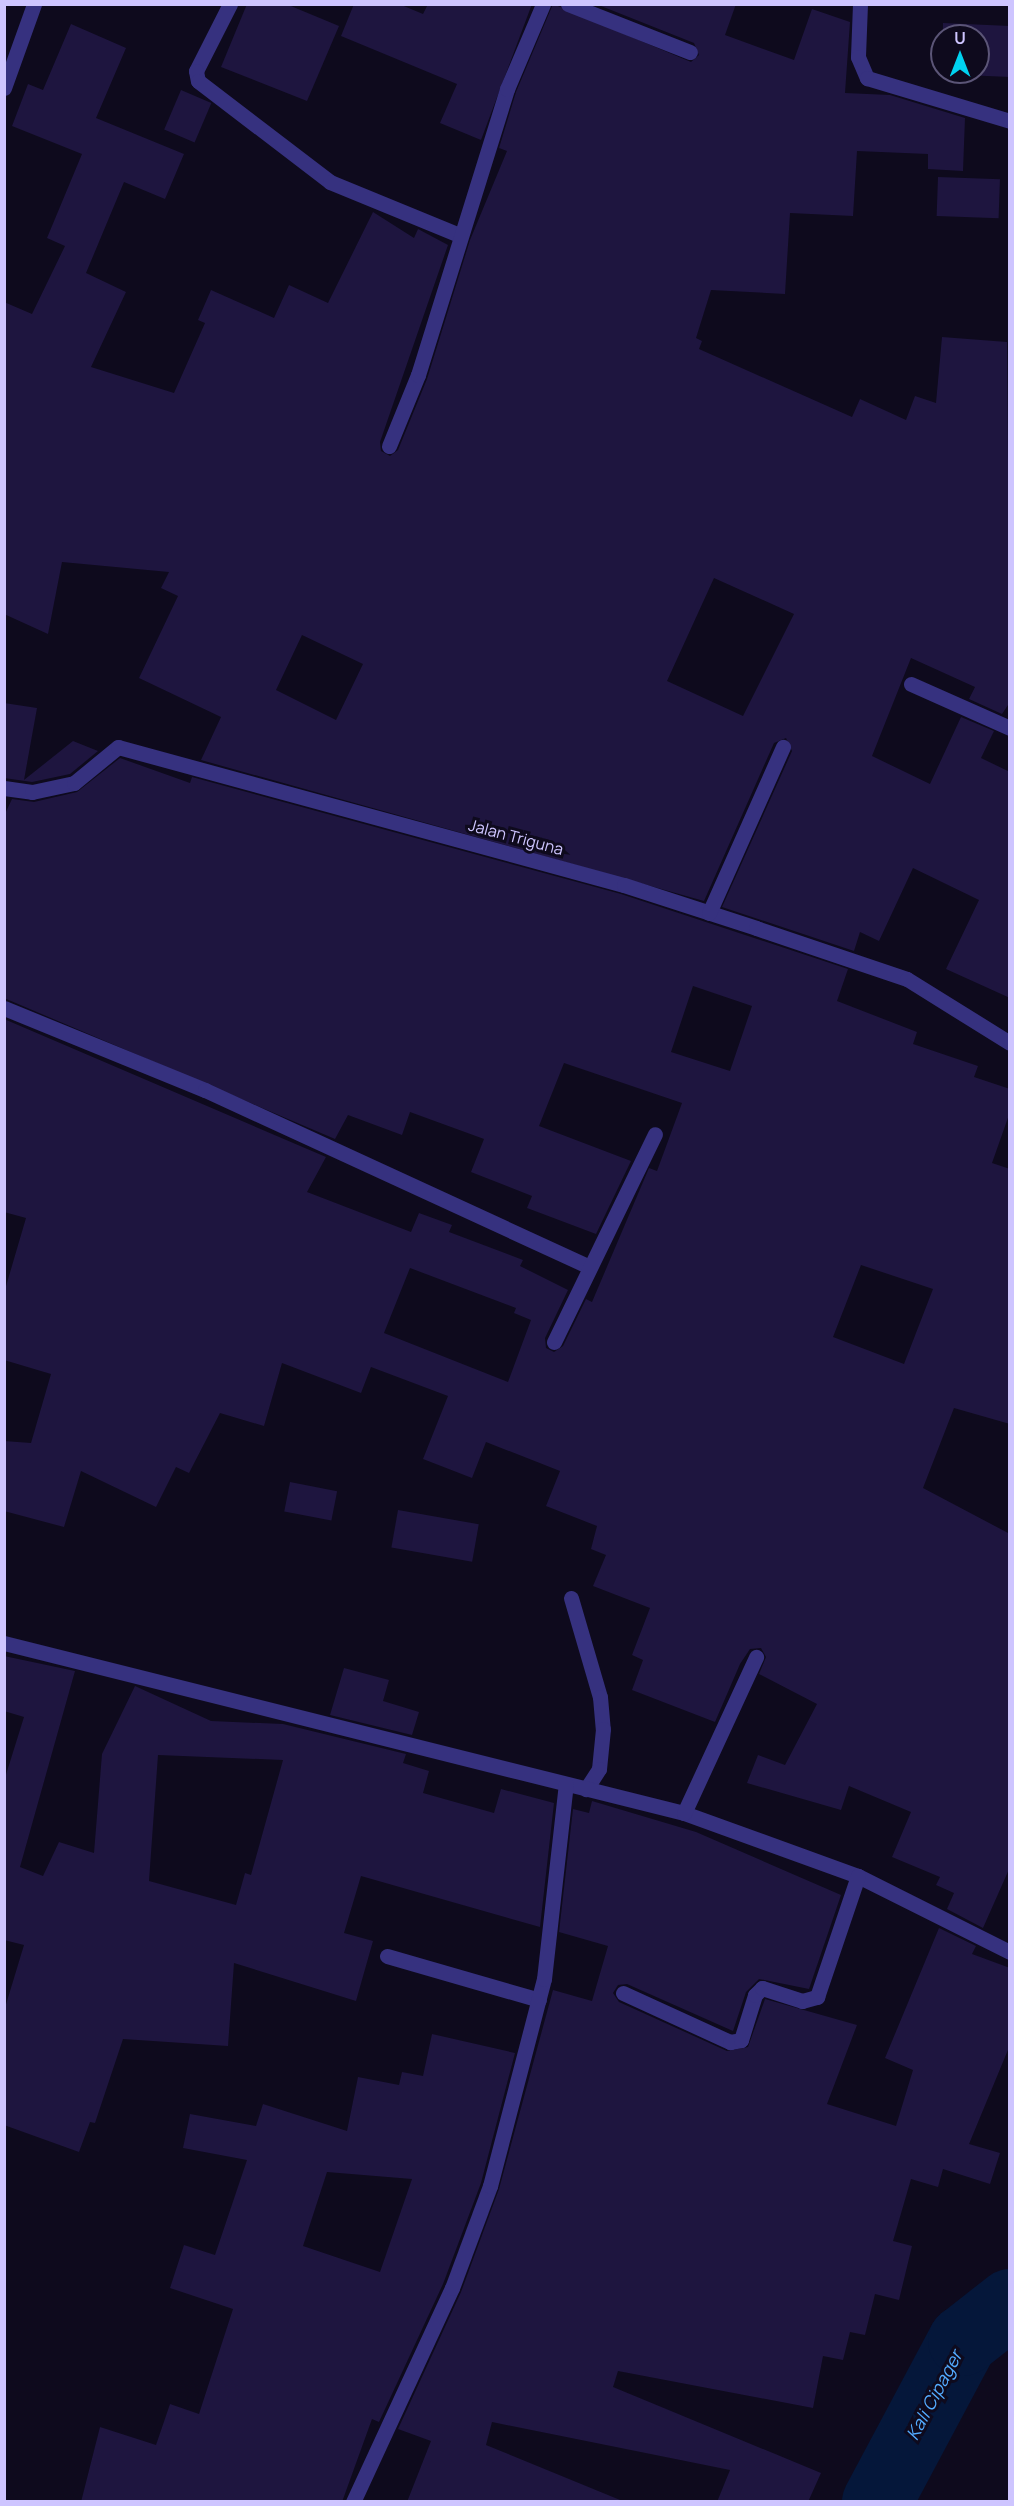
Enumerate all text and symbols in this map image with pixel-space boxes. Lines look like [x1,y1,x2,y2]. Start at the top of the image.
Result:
north arrow [930,24,990,84]
text: U [954,27,966,49]
street label: Jalan Triguna [467,815,565,859]
water label: Kali Cipager [901,2347,967,2443]

